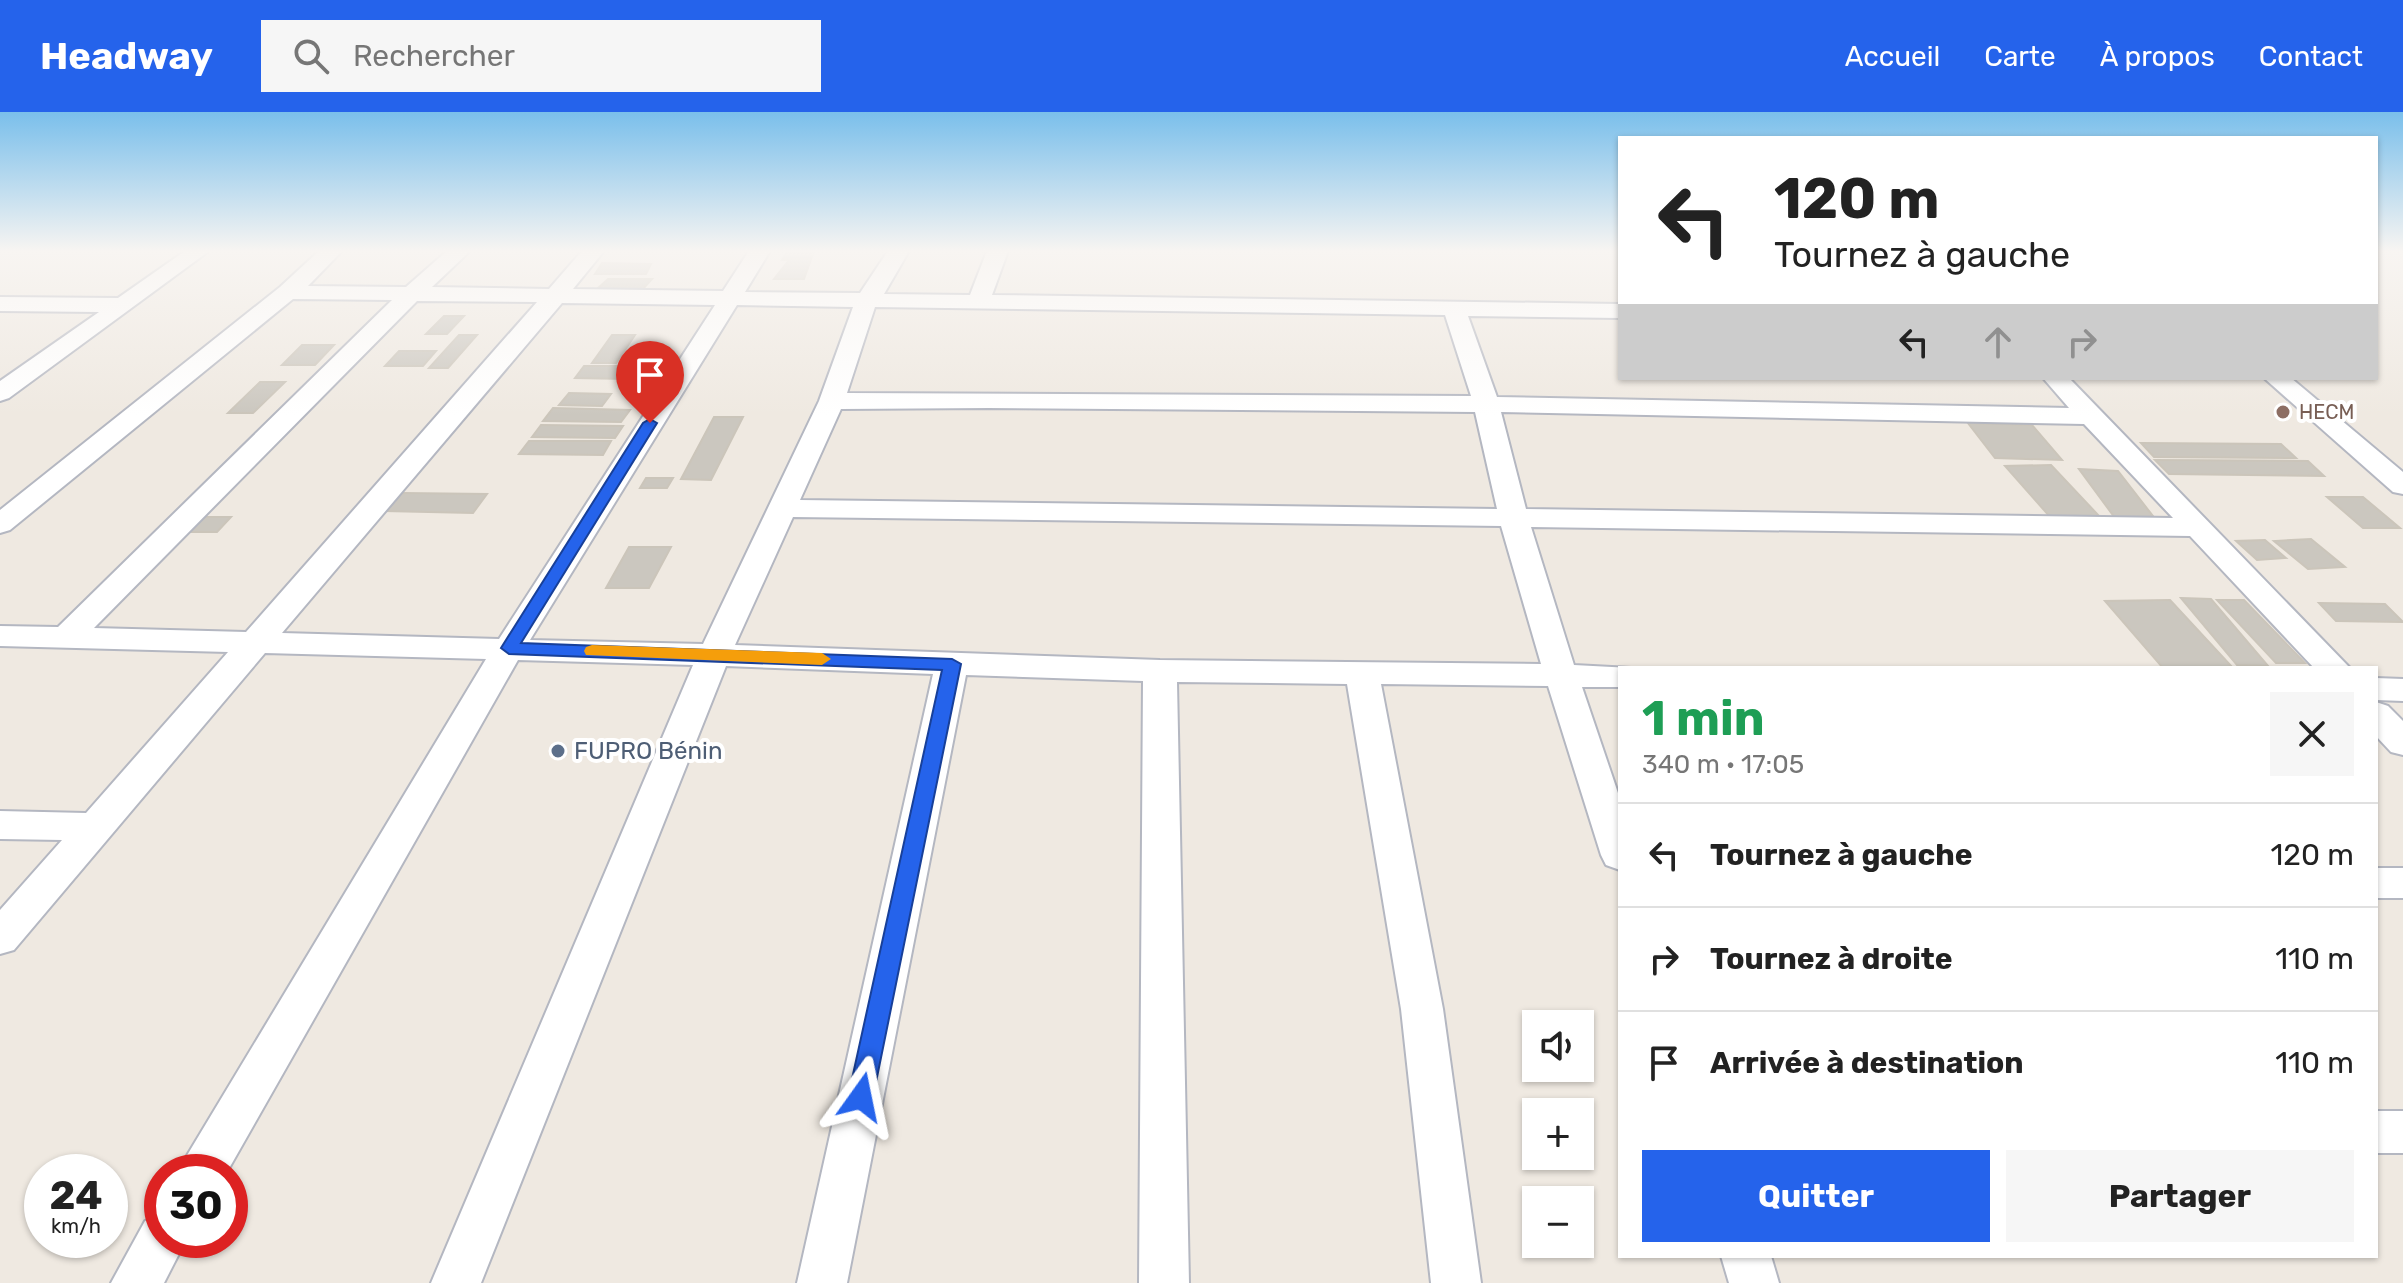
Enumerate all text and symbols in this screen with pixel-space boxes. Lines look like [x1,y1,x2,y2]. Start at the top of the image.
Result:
search box [261,20,821,92]
text: Headway [40,33,213,79]
icon: search [289,34,333,78]
text: Rechercher [353,38,515,74]
text: Accueil [1845,40,1940,73]
text: Carte [1984,40,2056,73]
text: À propos [2100,40,2215,73]
text: Contact [2259,40,2363,73]
text: 120 m [1774,166,1940,232]
icon: left [1642,168,1746,272]
text: Tournez à gauche [1774,233,2070,276]
icon: left [1892,320,1936,364]
icon: ahead [1976,320,2020,364]
icon: right [2060,320,2104,364]
pin [616,341,684,423]
icon: arrive [628,353,672,397]
place label: HECM [2299,400,2354,424]
marker: HECM [2274,403,2292,421]
text: 1 min [1642,690,1765,747]
button: close [2270,692,2354,776]
place label: FUPRO Bénin [574,737,722,765]
marker: FUPRO Bénin [549,742,567,760]
text: 340 m · 17:05 [1642,749,1804,780]
icon: left [1642,833,1686,877]
text: Tournez à gauche [1710,837,1973,873]
text: 120 m [2270,837,2354,873]
icon: right [1642,937,1686,981]
text: Tournez à droite [1710,941,1953,977]
text: 110 m [2275,941,2354,977]
map controls [1522,1010,1594,1258]
button: sound [1522,1010,1594,1082]
icon: arrive [1642,1041,1686,1085]
text: Arrivée à destination [1710,1045,2024,1081]
text: 110 m [2275,1045,2354,1081]
position arrow [819,1055,903,1139]
button: + [1522,1098,1594,1170]
button: Quitter [1642,1150,1990,1242]
button: Partager [2006,1150,2354,1242]
speed limit sign: 30 [144,1154,248,1258]
text: 24 [49,1172,103,1219]
button: − [1522,1186,1594,1258]
text: km/h [51,1214,101,1238]

